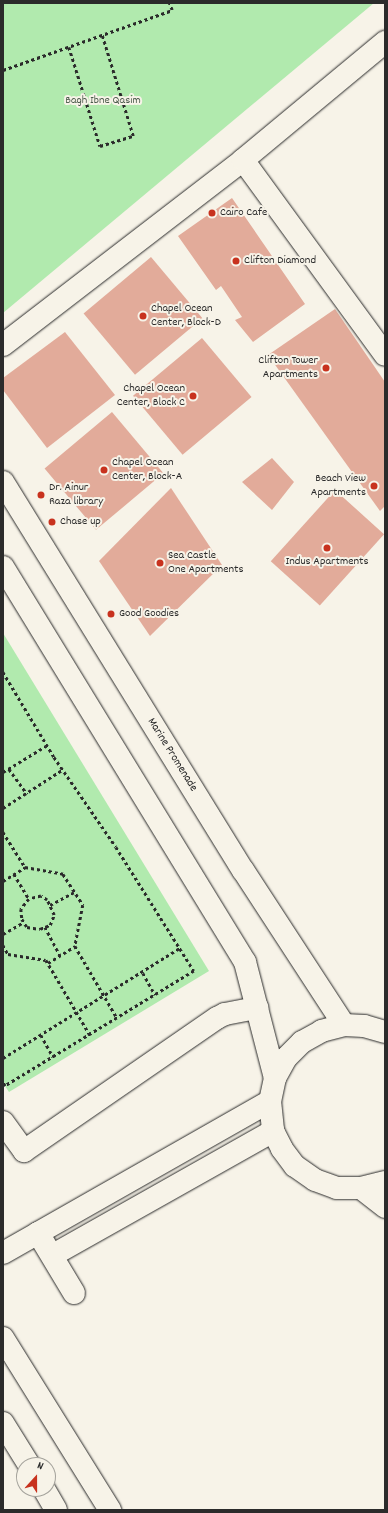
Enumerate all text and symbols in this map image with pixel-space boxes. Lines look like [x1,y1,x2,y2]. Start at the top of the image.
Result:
park label: Bagh Ibne Qasim [65,94,141,108]
place label: Cairo Cafe [220,206,267,220]
marker: Cairo Cafe [207,208,217,218]
place label: Clifton Diamond [244,254,316,268]
marker: Clifton Diamond [231,256,241,266]
place label: Chapel Ocean Center, Block-D [151,302,221,330]
marker: Chapel Ocean Center, Block-D [138,311,148,321]
place label: Clifton Tower Apartments [258,354,318,382]
marker: Clifton Tower Apartments [321,363,331,373]
place label: Chapel Ocean Center, Block C [117,382,185,410]
marker: Chapel Ocean Center, Block C [188,391,198,401]
place label: Chapel Ocean Center, Block-A [112,456,182,484]
marker: Chapel Ocean Center, Block-A [99,465,109,475]
place label: Beach View Apartments [311,472,366,500]
place label: Dr. Ainur Raza library [49,481,103,509]
marker: Beach View Apartments [369,481,379,491]
marker: Dr. Ainur Raza library [36,490,46,500]
place label: Chase up [60,515,101,529]
marker: Chase up [47,517,57,527]
marker: Indus Apartments [322,543,332,553]
place label: Sea Castle One Apartments [168,549,244,577]
place label: Indus Apartments [285,555,369,569]
marker: Sea Castle One Apartments [155,558,165,568]
place label: Good Goodies [119,607,179,621]
marker: Good Goodies [106,609,116,619]
street label: Marine Promenade [144,716,200,794]
north arrow [16,1457,56,1497]
text: N [35,1458,45,1475]

